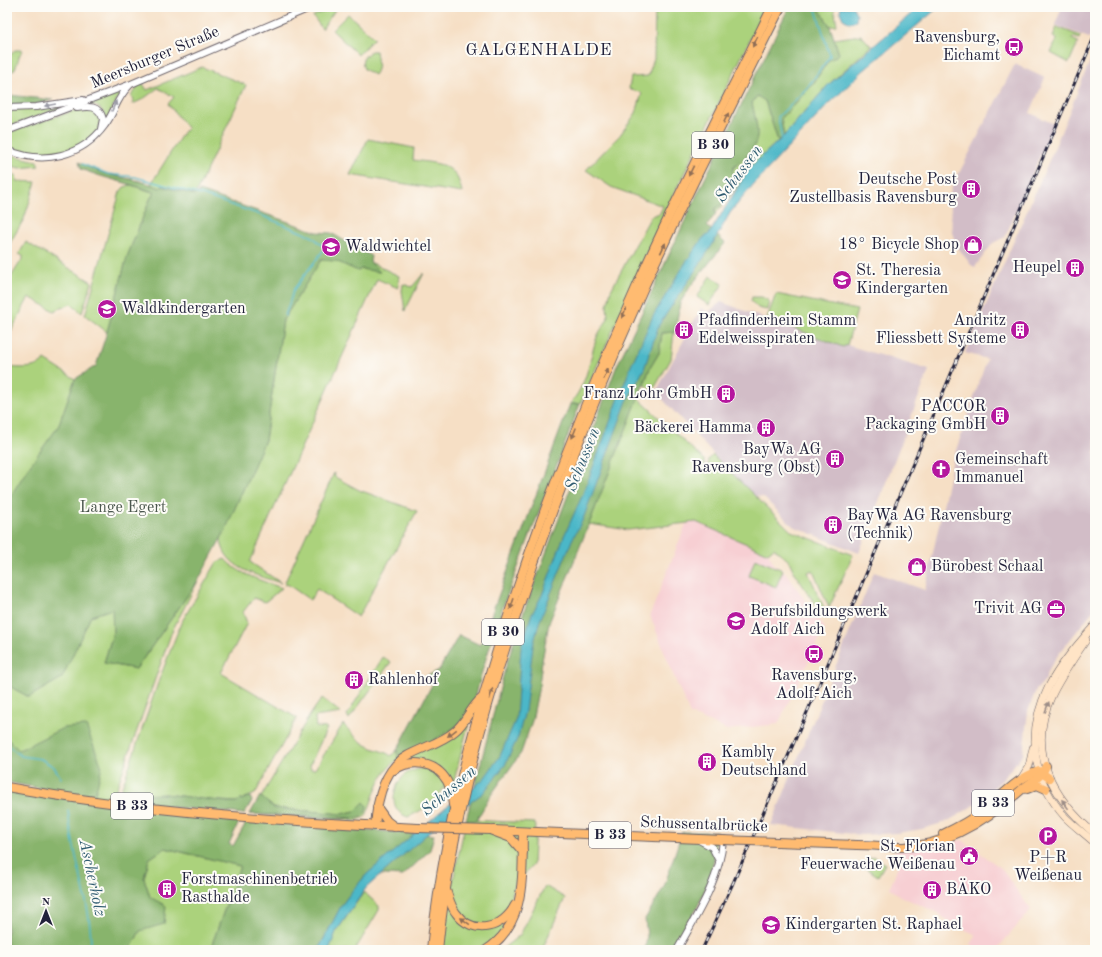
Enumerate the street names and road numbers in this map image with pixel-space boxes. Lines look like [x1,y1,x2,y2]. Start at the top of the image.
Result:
street label: Meersburger Straße [88,24,222,92]
road number: B 30 [692,132,734,158]
road number: B 30 [482,619,524,645]
road number: B 33 [972,790,1014,816]
road number: B 33 [111,793,153,819]
street label: Schussentalbrücke [640,815,768,835]
road number: B 33 [589,822,631,848]

